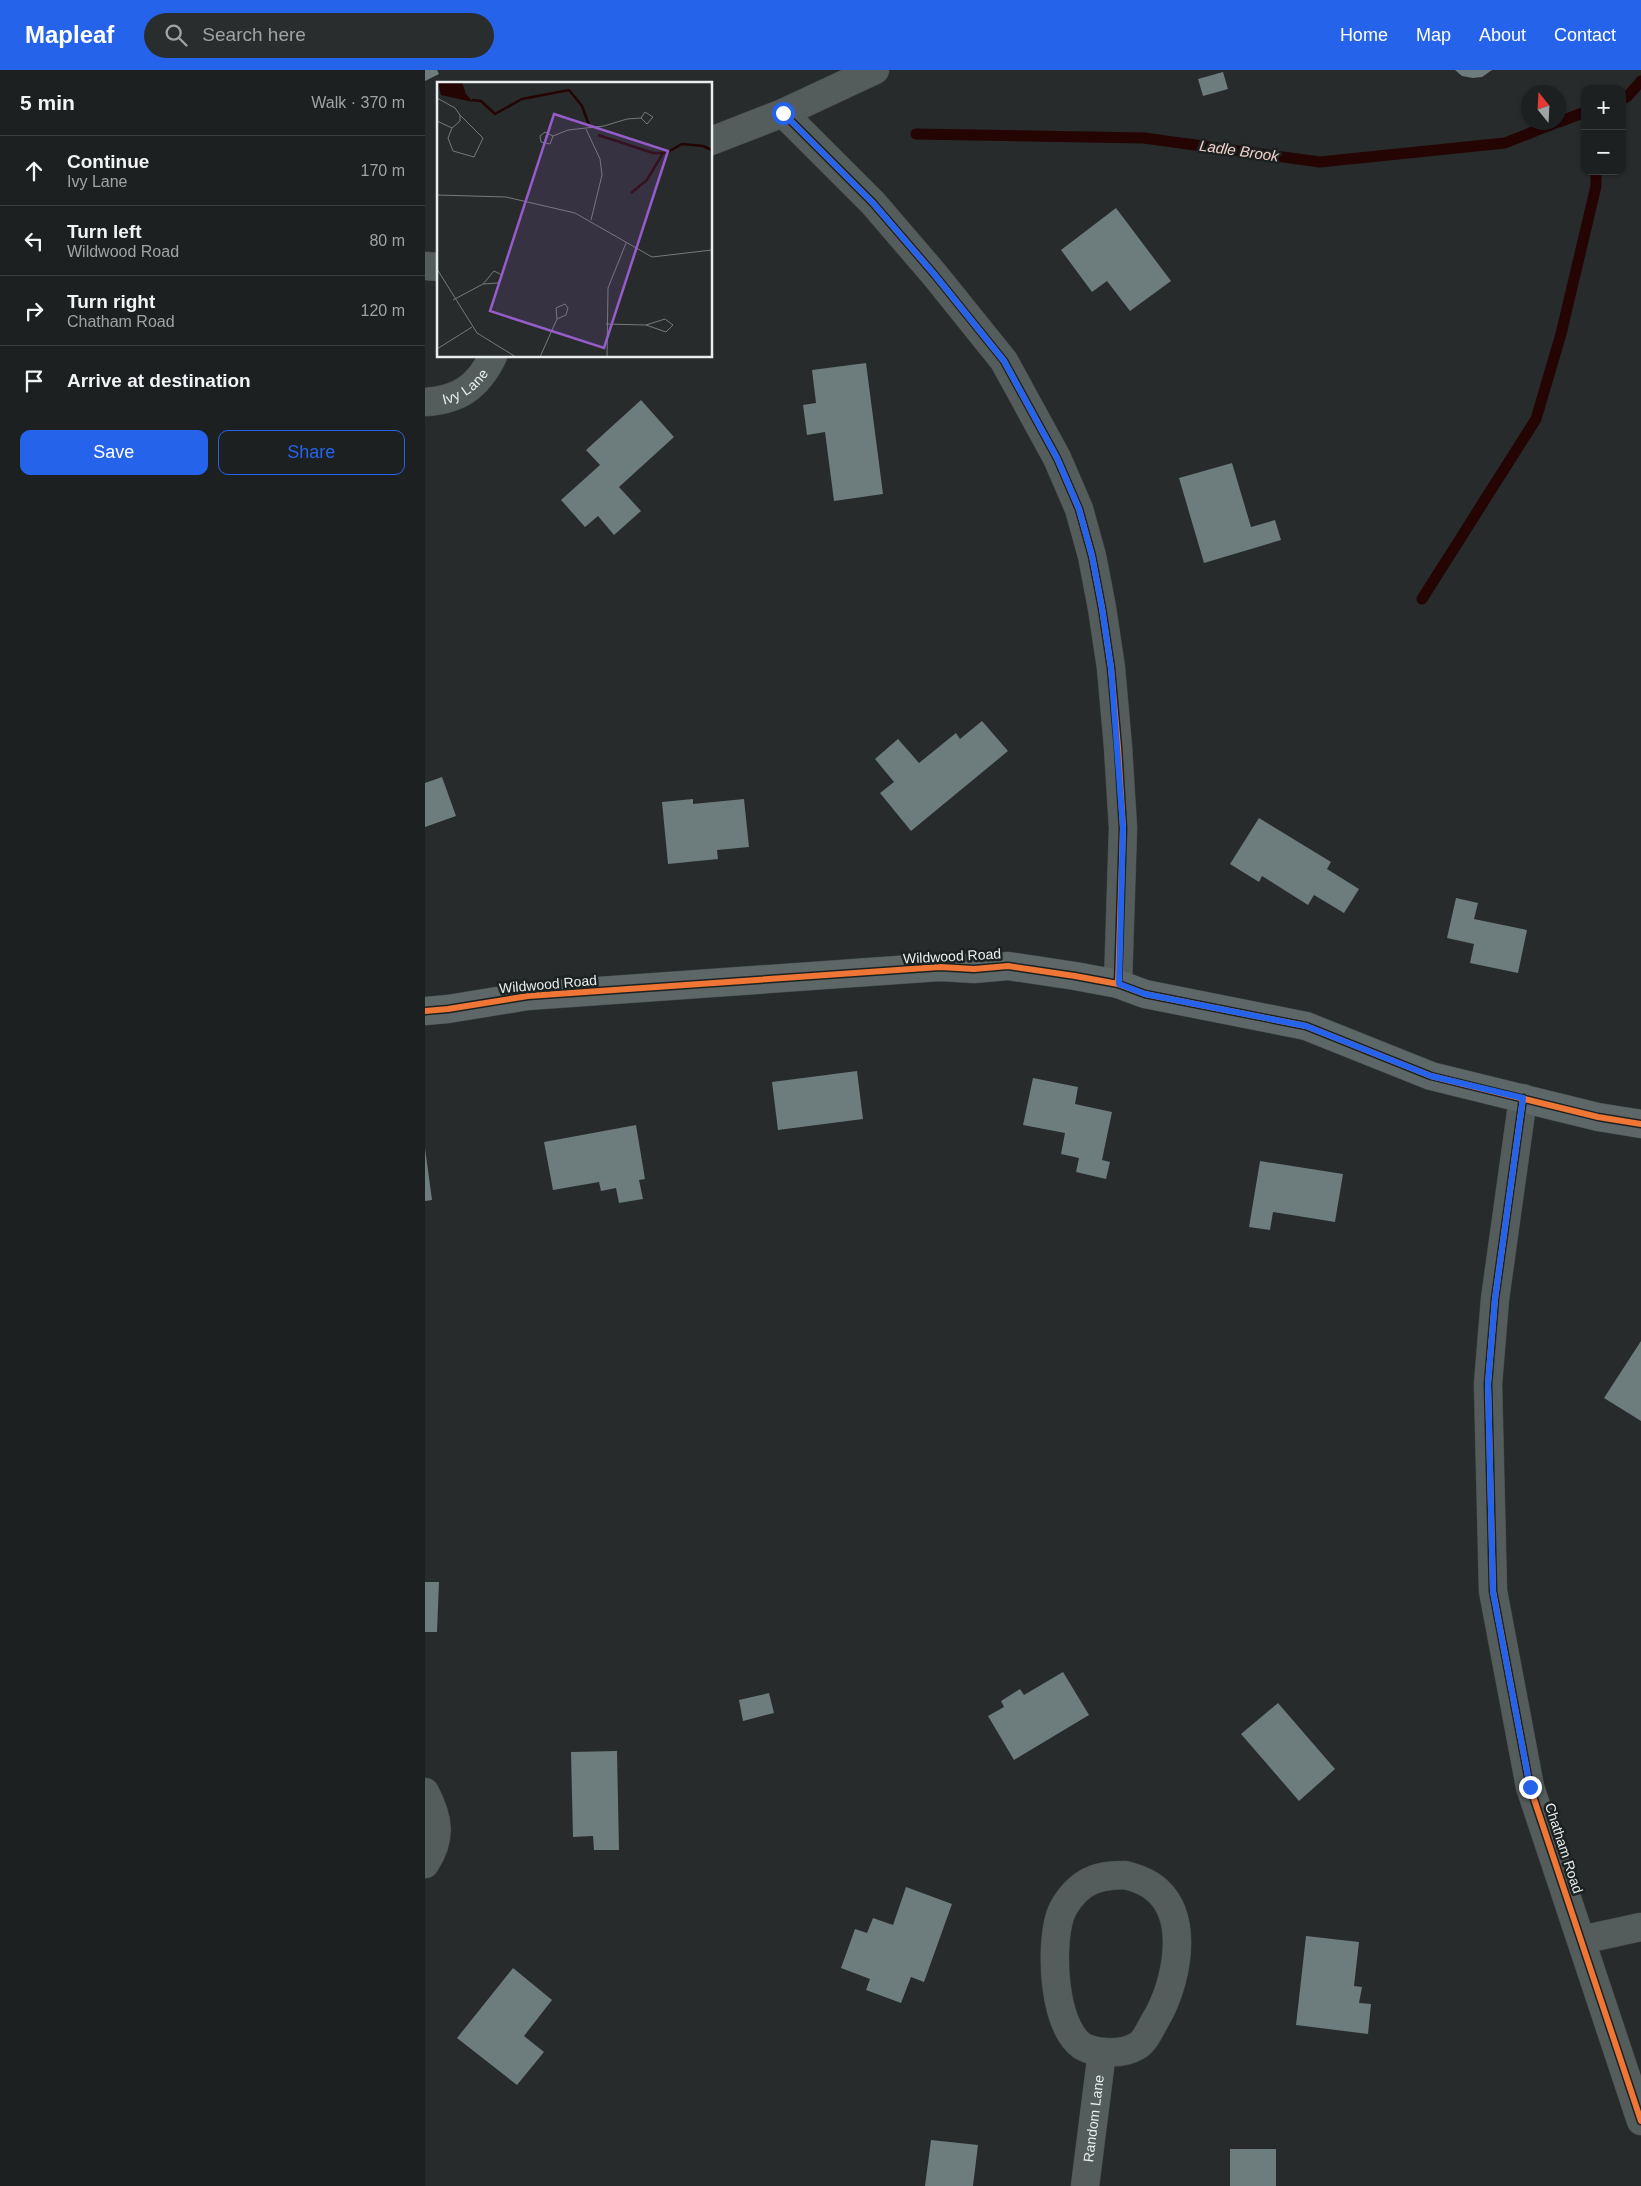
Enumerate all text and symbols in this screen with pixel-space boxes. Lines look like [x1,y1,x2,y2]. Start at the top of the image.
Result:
search box [144,13,494,58]
text: Mapleaf [25,21,114,48]
icon: search [162,21,190,49]
text: Search here [202,24,306,45]
text: Home [1340,25,1388,45]
text: Map [1416,25,1451,45]
text: About [1479,25,1526,45]
text: Contact [1554,25,1616,45]
inset map [437,82,713,358]
north arrow [1521,85,1566,130]
map controls [1581,85,1626,175]
button: + [1581,85,1626,130]
text: 5 min [20,91,75,114]
text: Walk · 370 m [311,94,405,111]
route start [772,102,795,125]
button: − [1581,130,1626,175]
water label: Ladle Brook [1198,137,1281,165]
text: Continue [67,151,149,172]
icon: ahead [20,157,48,185]
text: 170 m [361,162,405,179]
text: Ivy Lane [67,173,127,190]
text: Turn left [67,221,142,242]
icon: left [20,227,48,255]
text: 80 m [369,232,405,249]
text: Wildwood Road [67,243,179,260]
text: Turn right [67,291,155,312]
icon: right [20,297,48,325]
text: 120 m [361,302,405,319]
text: Chatham Road [67,313,175,330]
street label: Ivy Lane [441,366,491,407]
icon: arrive [20,367,48,395]
text: Arrive at destination [67,370,251,391]
button: Save [20,430,208,475]
button: Share [218,430,405,475]
street label: Wildwood Road [903,945,1001,967]
street label: Wildwood Road [498,972,598,996]
route end [1519,1776,1542,1799]
street label: Chatham Road [1542,1801,1586,1895]
street label: Random Lane [1080,2074,1107,2163]

